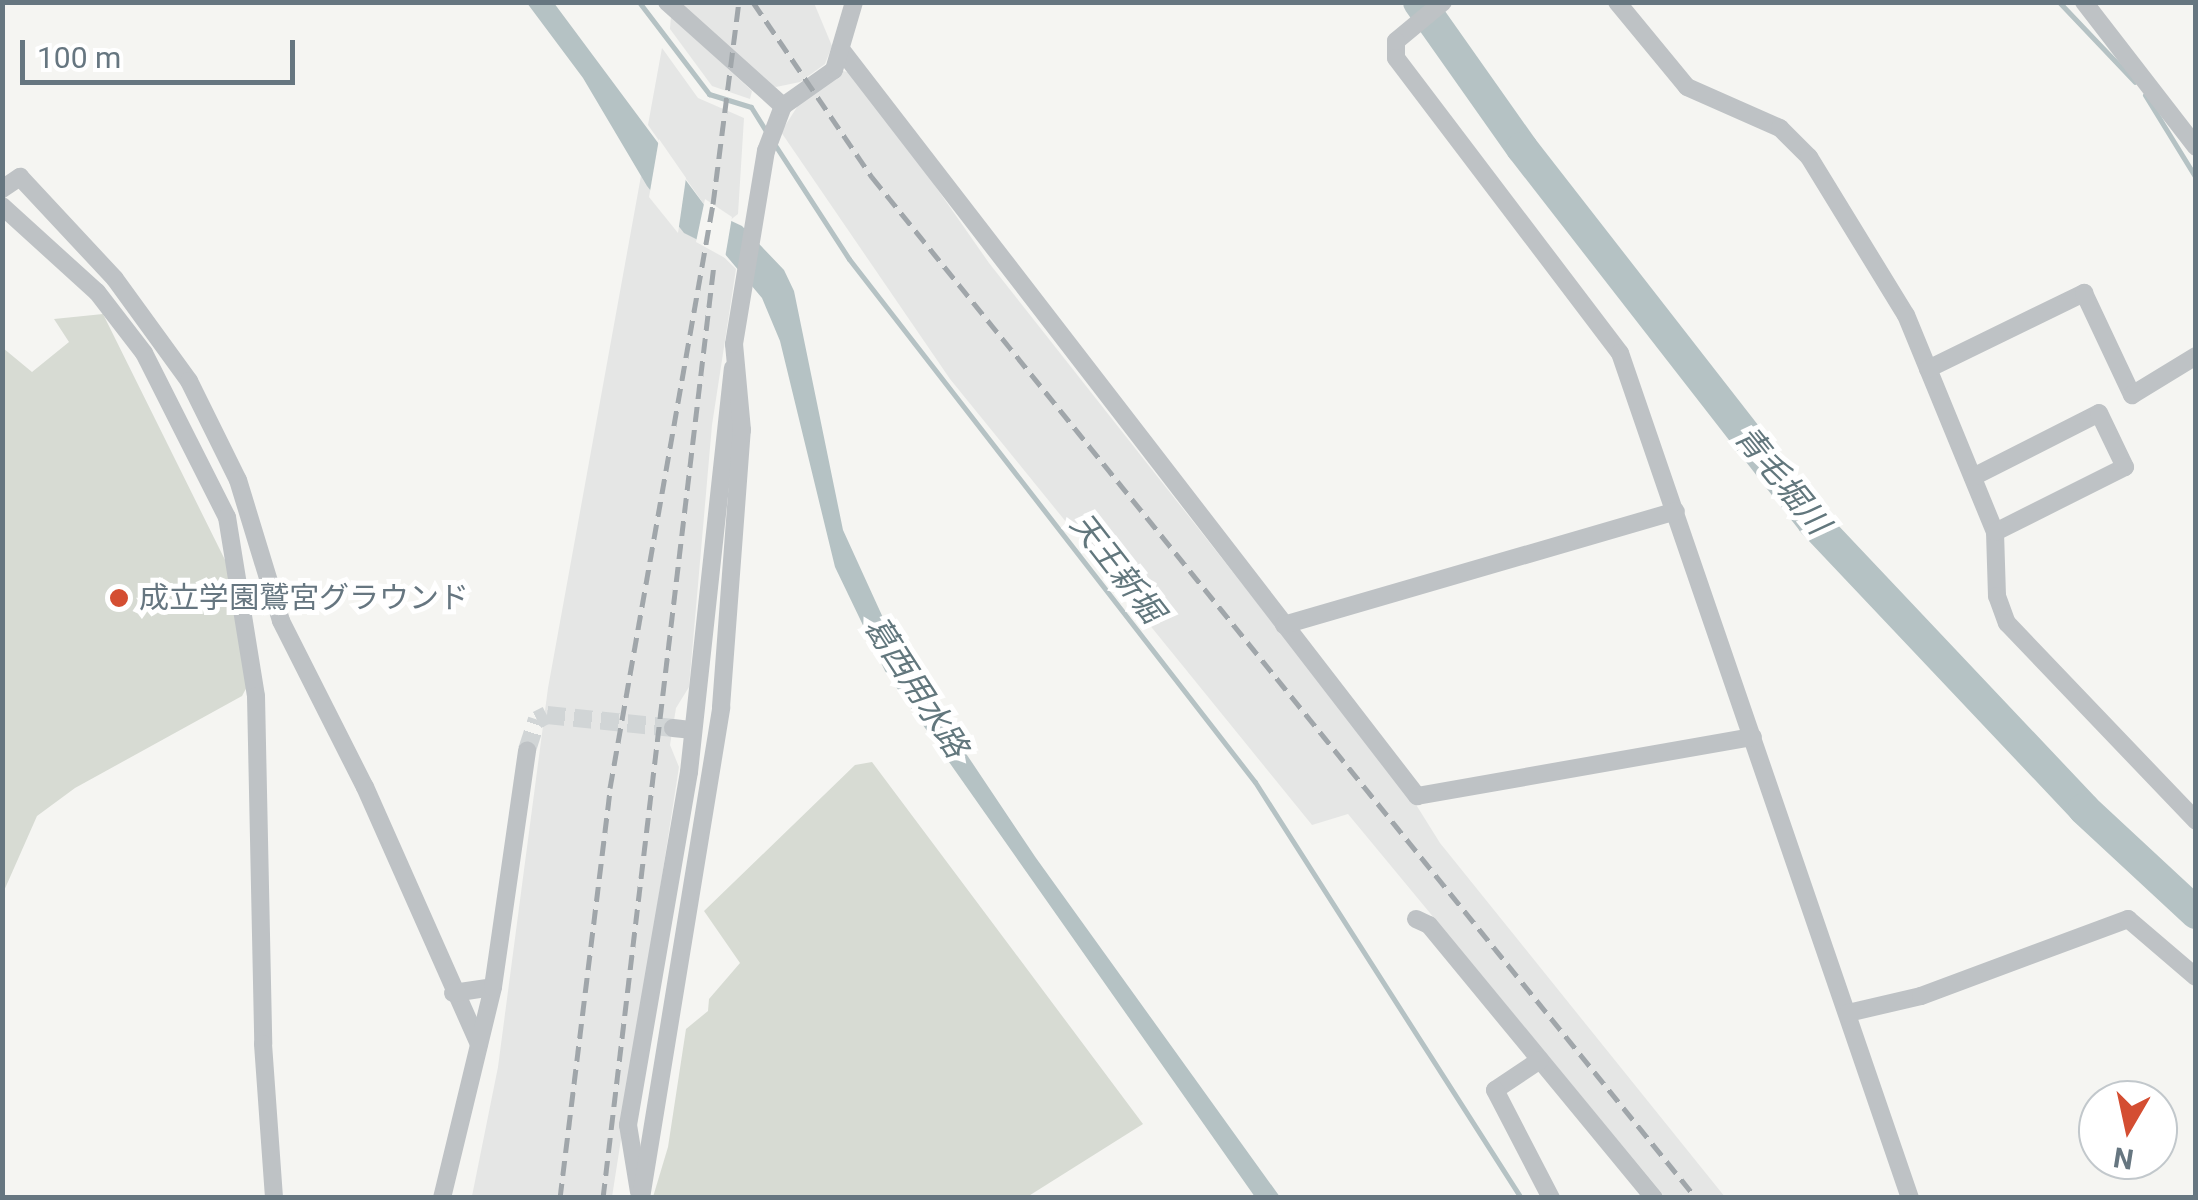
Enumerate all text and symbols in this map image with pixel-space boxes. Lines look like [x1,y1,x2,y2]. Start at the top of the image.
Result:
scale bar [25,20,300,82]
text: 100 m [37,40,121,75]
water label: 青毛堀川 [1727,418,1837,542]
water label: 天王新堀 [1062,506,1172,630]
place label: 成立学園鷲宮グラウンド [139,580,469,616]
marker: 成立学園鷲宮グラウンド [108,587,130,609]
water label: 葛西用水路 [856,609,976,765]
north arrow [2078,1080,2178,1180]
text: N [2111,1140,2136,1176]

